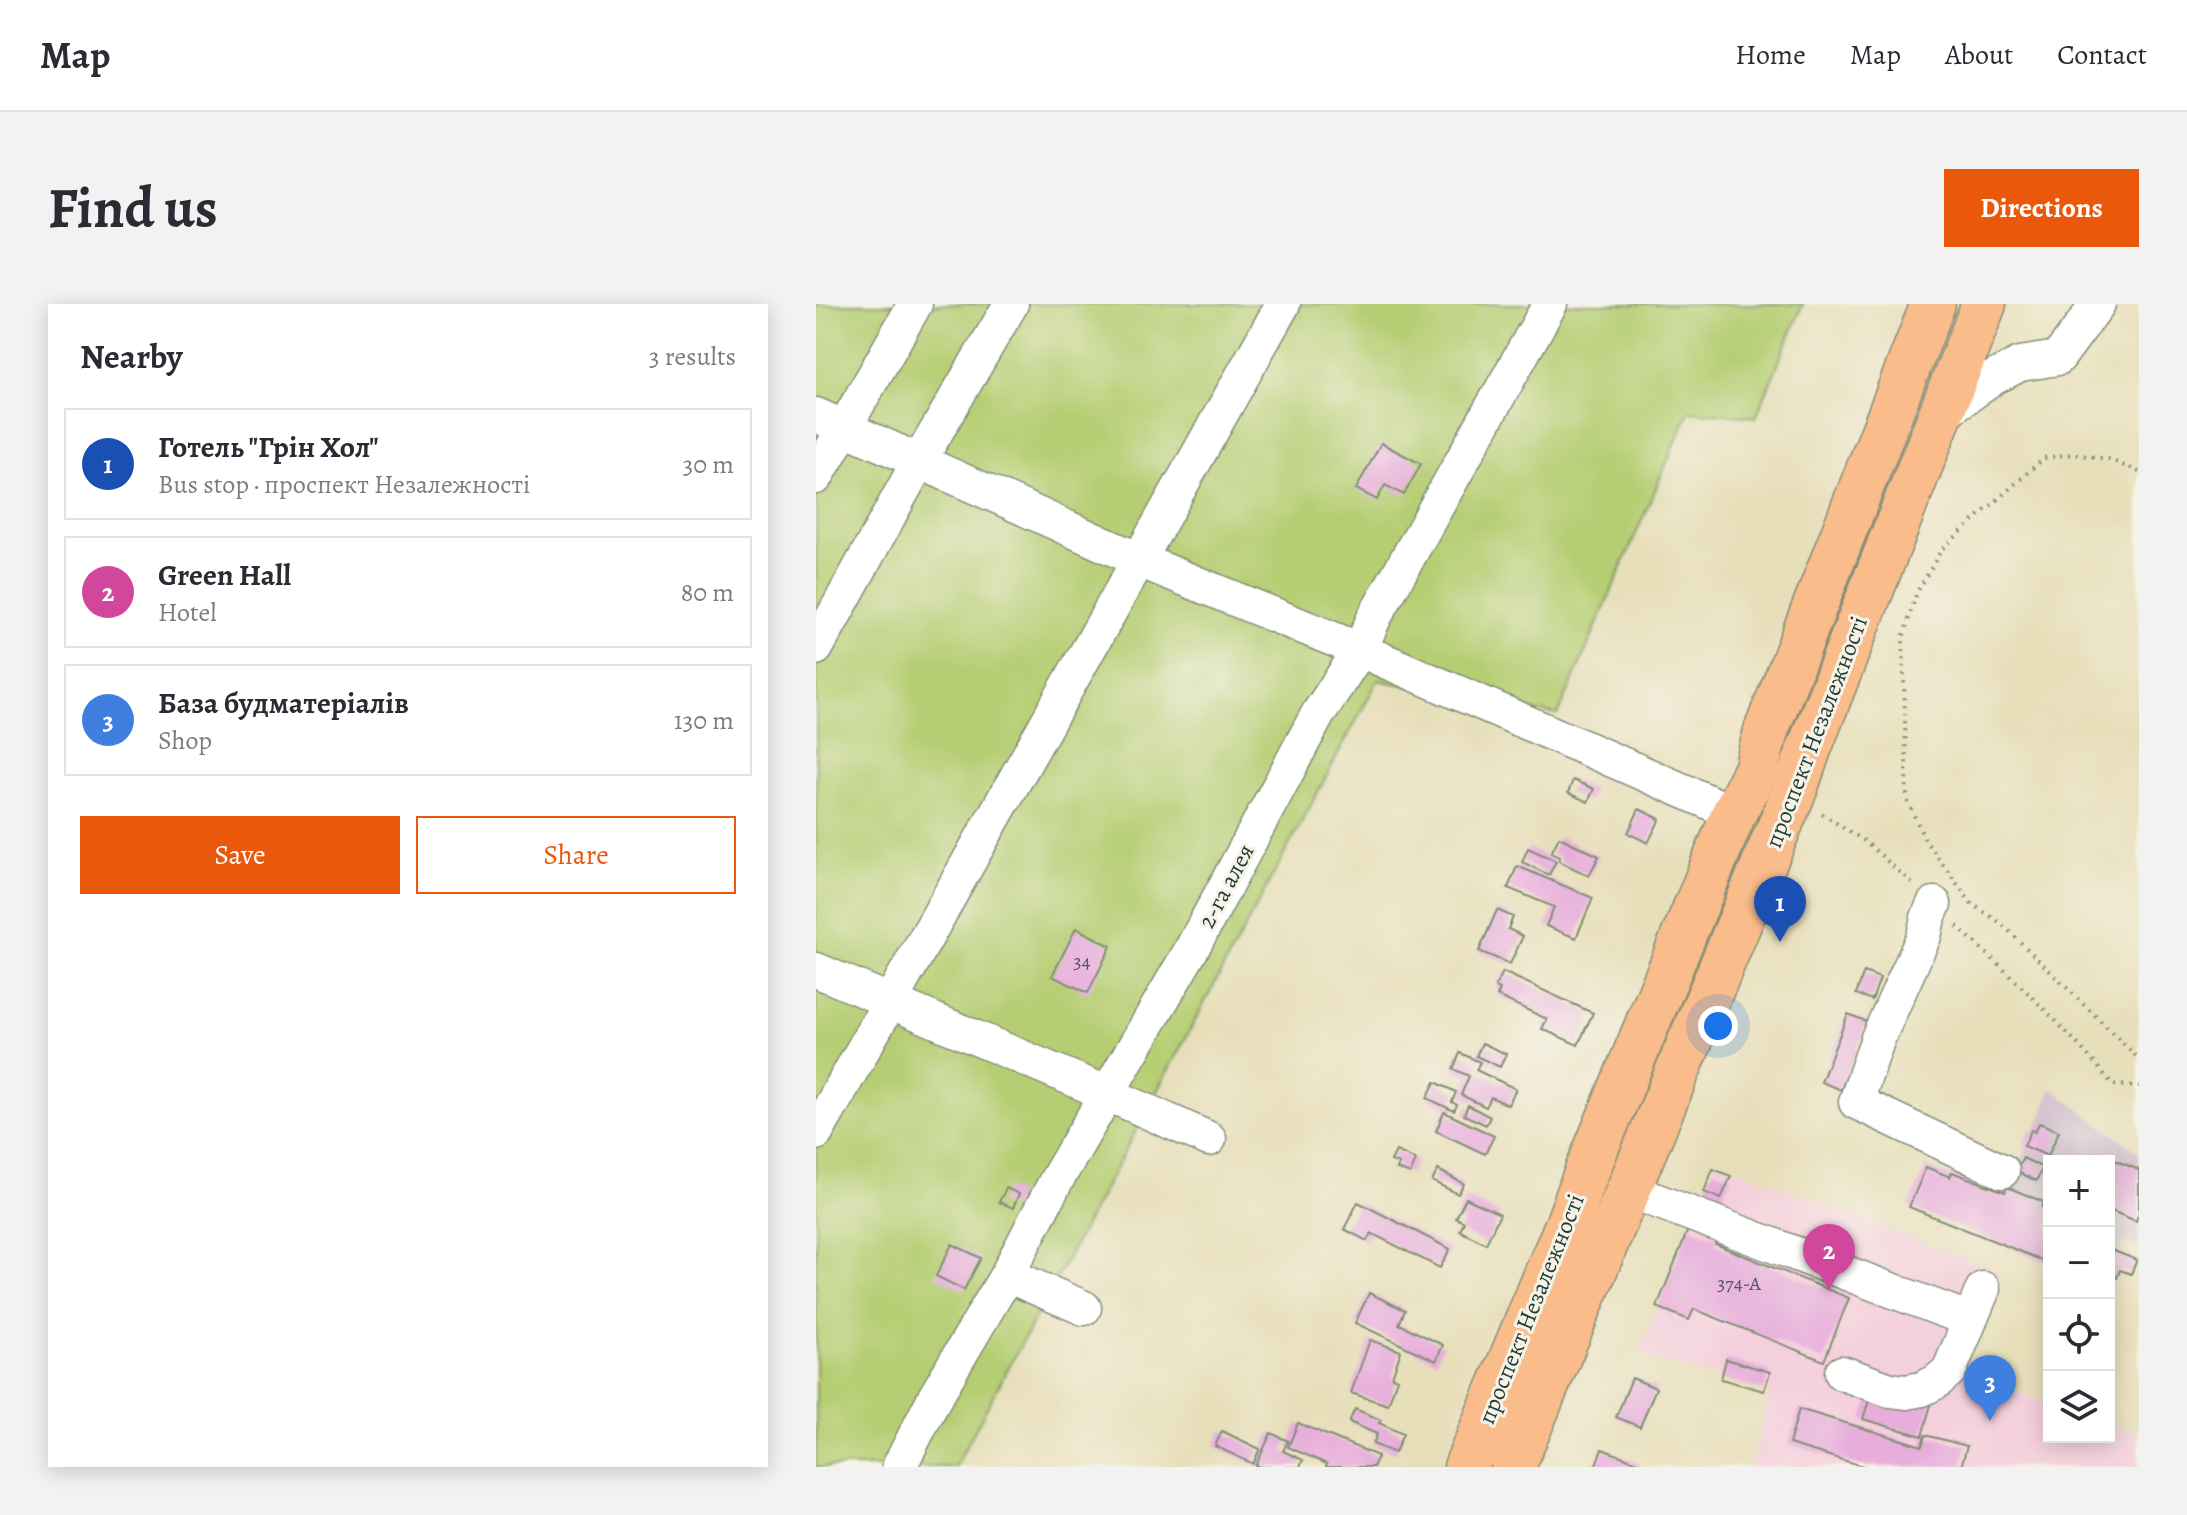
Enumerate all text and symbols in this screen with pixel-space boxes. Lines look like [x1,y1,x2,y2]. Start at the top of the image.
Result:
text: Map [40,29,110,81]
text: Home [1735,36,1806,74]
text: Map [1850,36,1901,74]
text: About [1945,36,2013,74]
text: Contact [2057,36,2147,74]
button: Directions [1944,169,2139,247]
text: Find us [48,170,218,246]
text: Nearby [80,333,183,380]
text: 3 results [649,339,736,374]
text: Готель "Грін Хол" [158,427,379,467]
text: 1 [103,447,113,482]
text: 30 m [683,447,734,482]
text: Bus stop · проспект Незалежності [158,467,530,502]
text: Green Hall [158,555,291,595]
text: 2 [102,575,114,610]
text: 80 m [681,575,734,610]
text: Hotel [158,595,217,630]
street label: проспект Незалежності [1757,612,1875,852]
text: База будматеріалів [158,683,409,723]
text: 3 [102,703,114,738]
text: 130 m [674,703,734,738]
text: Shop [158,723,212,758]
button: Save [80,816,400,894]
button: Share [416,816,736,894]
street label: 2-га алея [1190,838,1262,934]
pin: 1 [1754,876,1806,942]
house number: 34 [1073,948,1091,975]
your location [1698,1006,1738,1046]
map controls [2043,1155,2115,1443]
button: + [2043,1155,2115,1227]
street label: проспект Незалежності [1470,1189,1592,1429]
pin: 2 [1803,1224,1855,1290]
button: − [2043,1227,2115,1299]
house number: 374-А [1717,1270,1761,1297]
button: locate [2043,1299,2115,1371]
pin: 3 [1964,1355,2016,1421]
button: layers [2043,1371,2115,1443]

